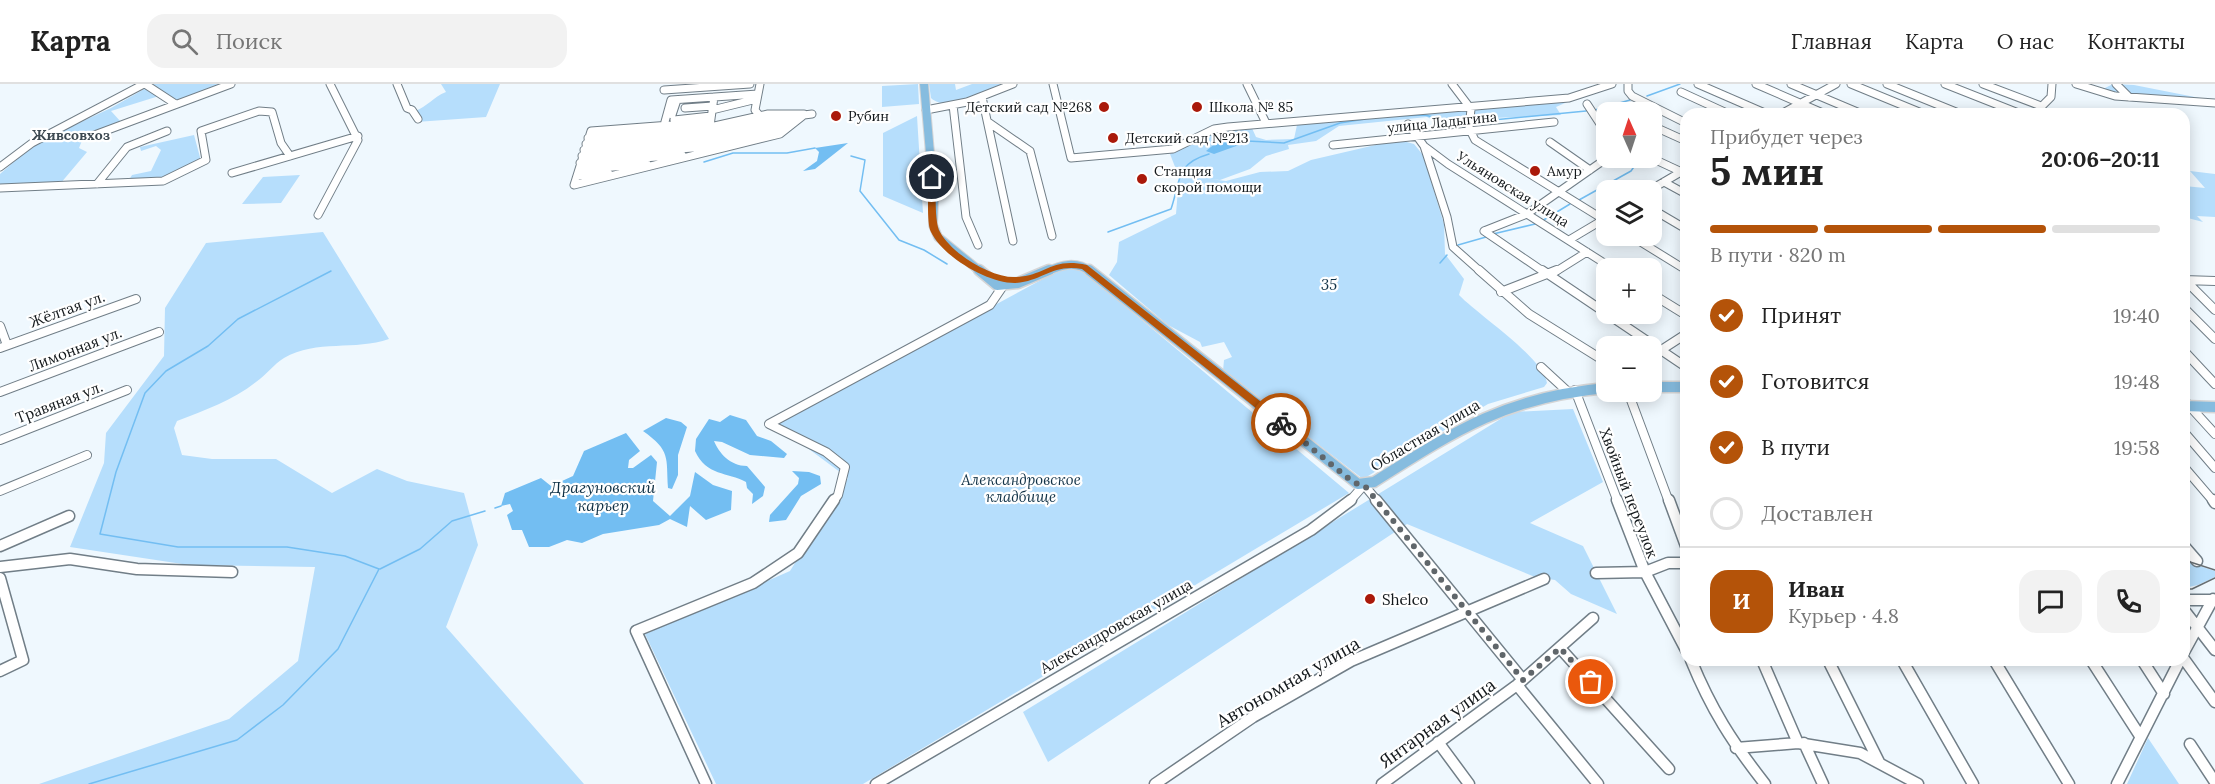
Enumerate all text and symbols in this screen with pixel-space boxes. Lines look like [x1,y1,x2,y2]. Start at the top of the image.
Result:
search box [147,14,567,68]
text: Карта [30,23,111,59]
icon: search [168,25,201,58]
text: Поиск [216,27,282,55]
text: Главная [1791,28,1872,55]
text: Карта [1905,28,1964,55]
text: О нас [1997,28,2054,55]
text: Контакты [2087,28,2185,55]
place label: Детский сад №268 [965,98,1092,116]
place label: Школа № 85 [1209,98,1293,116]
marker: Детский сад №268 [1097,100,1111,114]
marker: Школа № 85 [1190,100,1204,114]
north arrow [1596,102,1662,168]
map controls [1596,102,1662,402]
place label: Рубин [848,107,889,125]
street label: улица Ладыгина [1386,107,1498,137]
marker: Рубин [829,109,843,123]
text: Прибудет через [1710,124,1863,149]
district label: Живсовхоз [32,126,110,144]
place label: Детский сад №213 [1125,129,1249,147]
marker: Детский сад №213 [1106,131,1120,145]
text: 20:06–20:11 [2041,145,2160,173]
text: 5 мин [1710,146,1824,196]
street label: Ульяновская улица [1452,147,1573,231]
pin [906,151,957,202]
icon: home [915,160,948,193]
place label: Станция скорой помощи [1154,162,1262,196]
place label: Амур [1546,162,1582,180]
marker: Амур [1528,164,1542,178]
marker: Станция скорой помощи [1135,172,1149,186]
button: layers [1596,180,1662,246]
text: В пути · 820 m [1710,242,1846,267]
button: + [1596,258,1662,324]
park label: 35 [1321,275,1337,294]
street label: Жёлтая ул. [27,287,107,331]
icon: check [1710,299,1743,332]
text: Принят [1761,301,1841,329]
text: 19:40 [2113,303,2160,328]
street label: Лимонная ул. [26,322,124,376]
button: − [1596,336,1662,402]
icon: check [1710,365,1743,398]
text: Готовится [1761,367,1870,395]
text: 19:48 [2114,369,2160,394]
street label: Травяная ул. [13,377,105,427]
courier [1251,393,1311,453]
street label: Областная улица [1367,395,1483,475]
icon: bike [1265,407,1298,440]
street label: Хвойный переулок [1595,425,1663,561]
icon: check [1710,431,1743,464]
text: В пути [1761,433,1830,461]
text: 19:58 [2114,435,2160,460]
park label: Александровское кладбище [960,470,1081,506]
water label: Драгуновский карьер [550,477,656,515]
text: Доставлен [1761,499,1873,527]
button: chat [2019,570,2082,633]
button: phone [2097,570,2160,633]
street label: Александровская улица [1036,574,1196,678]
text: Иван [1788,575,1845,603]
text: И [1732,587,1751,615]
place label: Shelco [1382,590,1429,609]
marker: Shelco [1363,592,1377,606]
text: Курьер · 4.8 [1788,603,1899,628]
street label: Автономная улица [1211,632,1364,733]
pin [1565,656,1616,707]
icon: bag [1574,665,1607,698]
street label: Янтарная улица [1374,673,1500,773]

